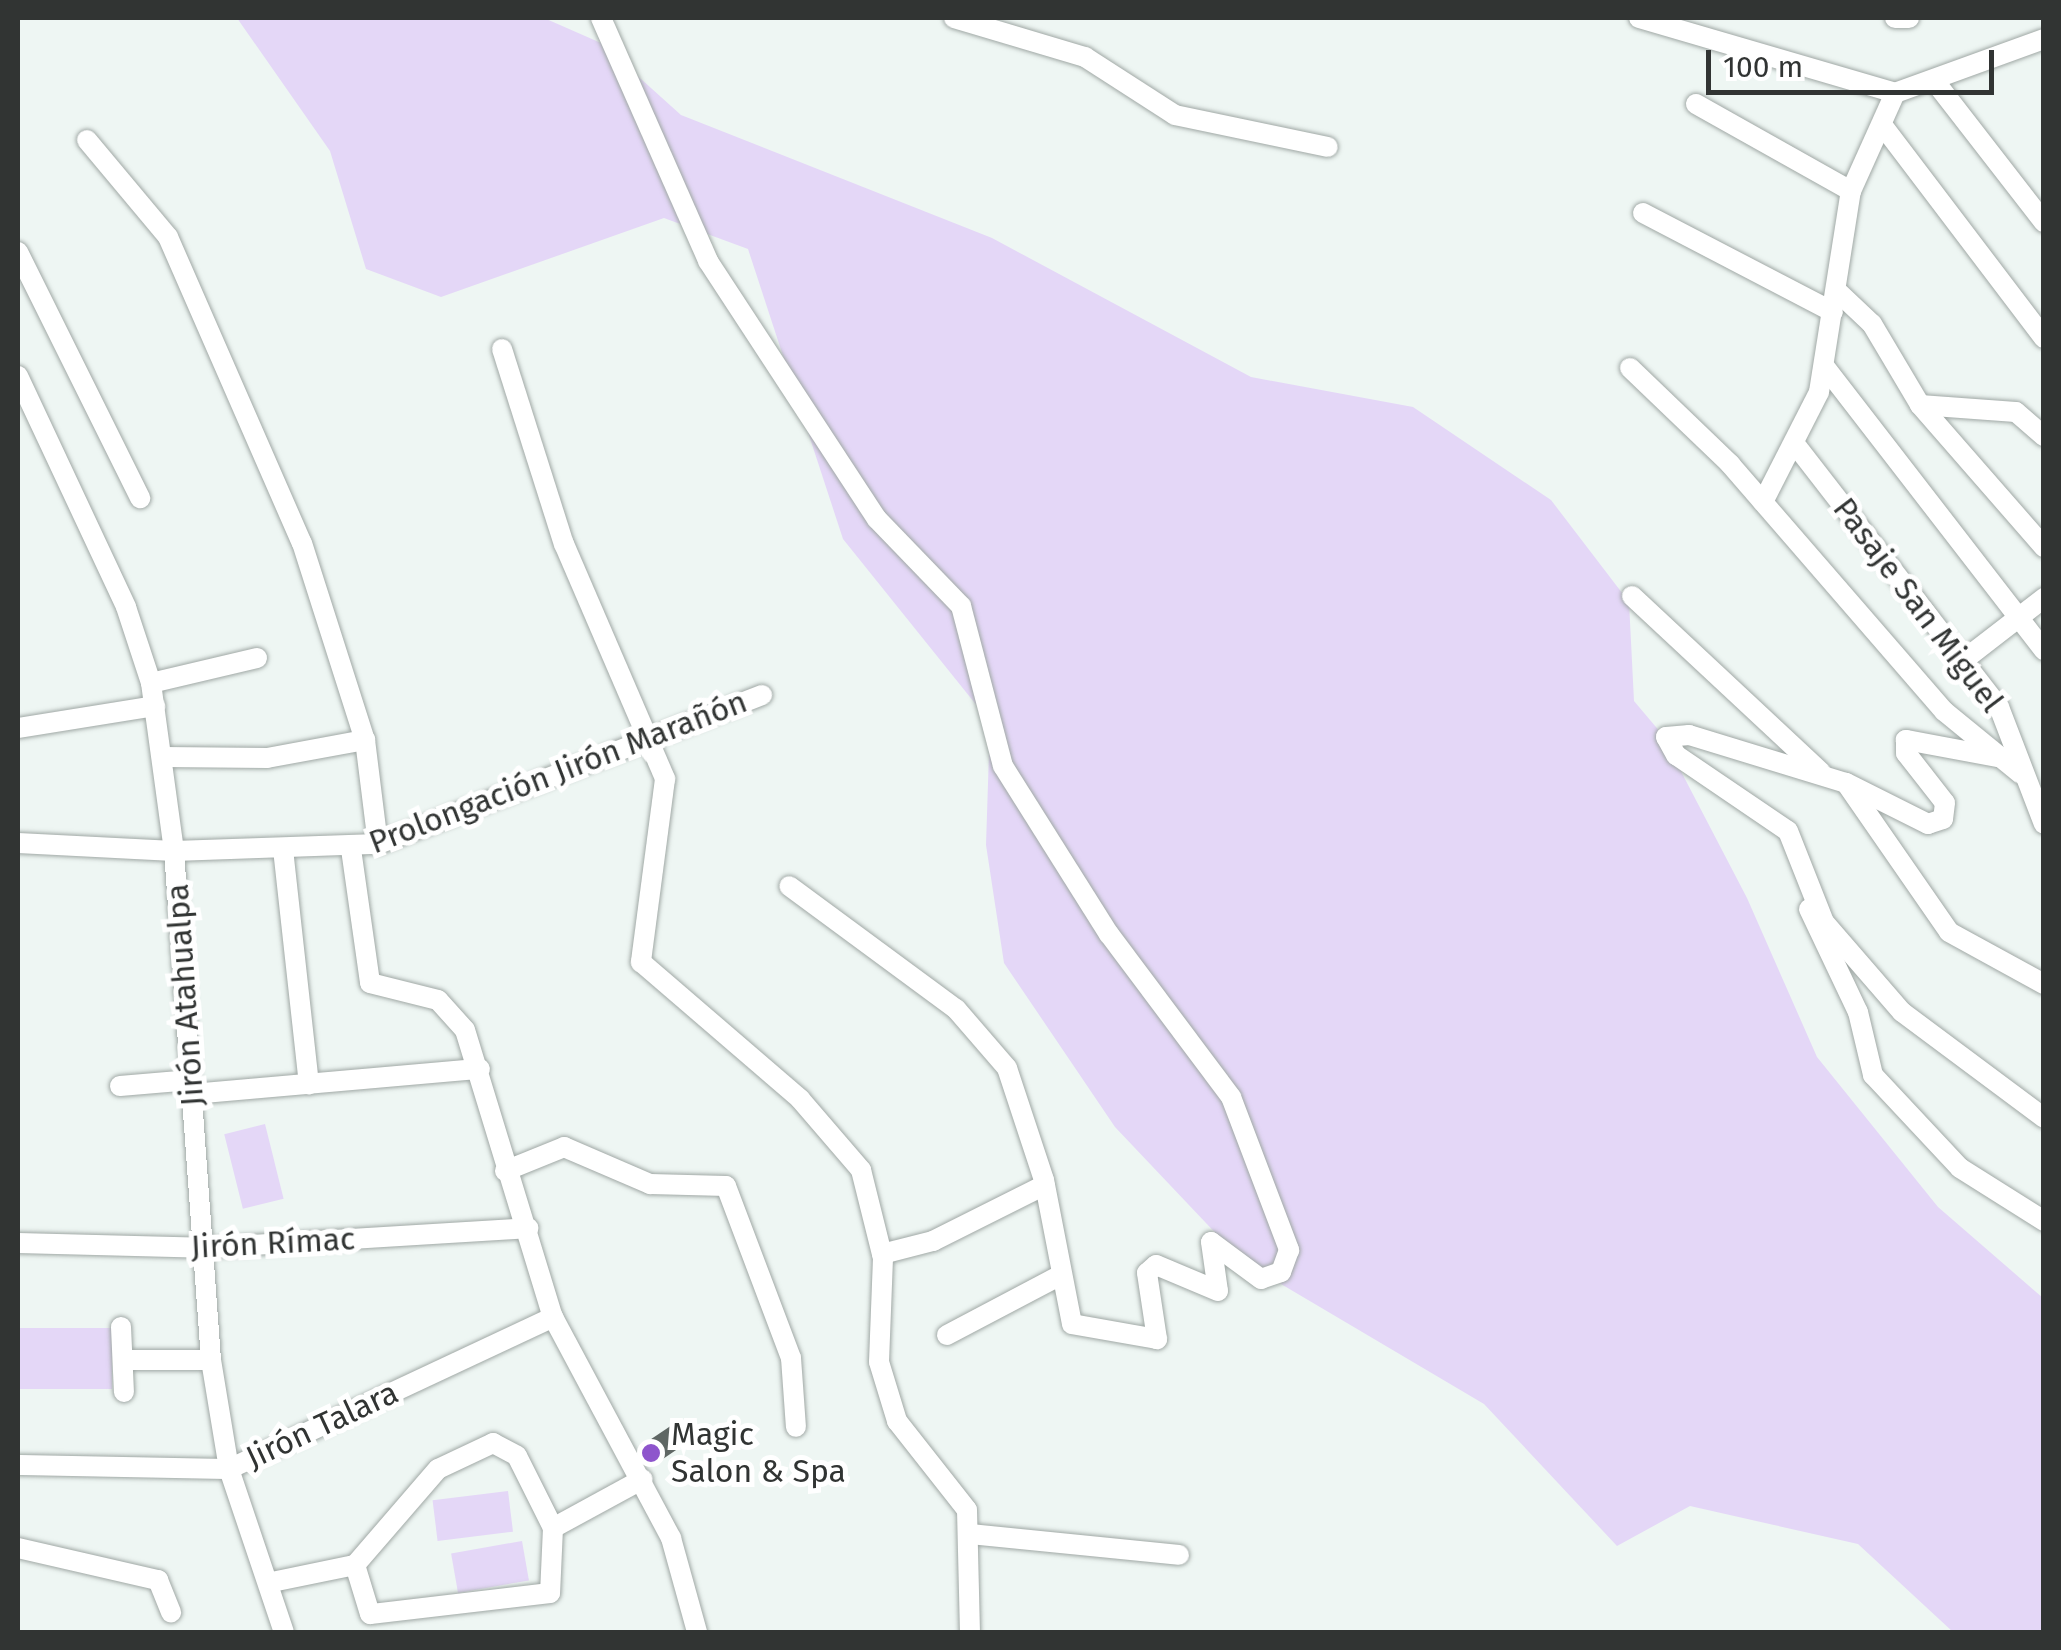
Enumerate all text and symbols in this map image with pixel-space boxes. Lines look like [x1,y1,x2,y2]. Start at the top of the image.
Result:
scale bar [1711,30,1998,92]
text: 100 m [1723,49,1803,85]
street label: Pasaje San Miguel [1825,490,2011,720]
street label: Prolongación Jirón Marañón [364,682,752,862]
street label: Jirón Atahualpa [158,882,212,1108]
street label: Jirón Rímac [190,1220,356,1266]
street label: Jirón Talara [240,1373,404,1477]
place label: Magic Salon & Spa [671,1416,846,1491]
marker: Magic Salon & Spa [640,1442,662,1464]

